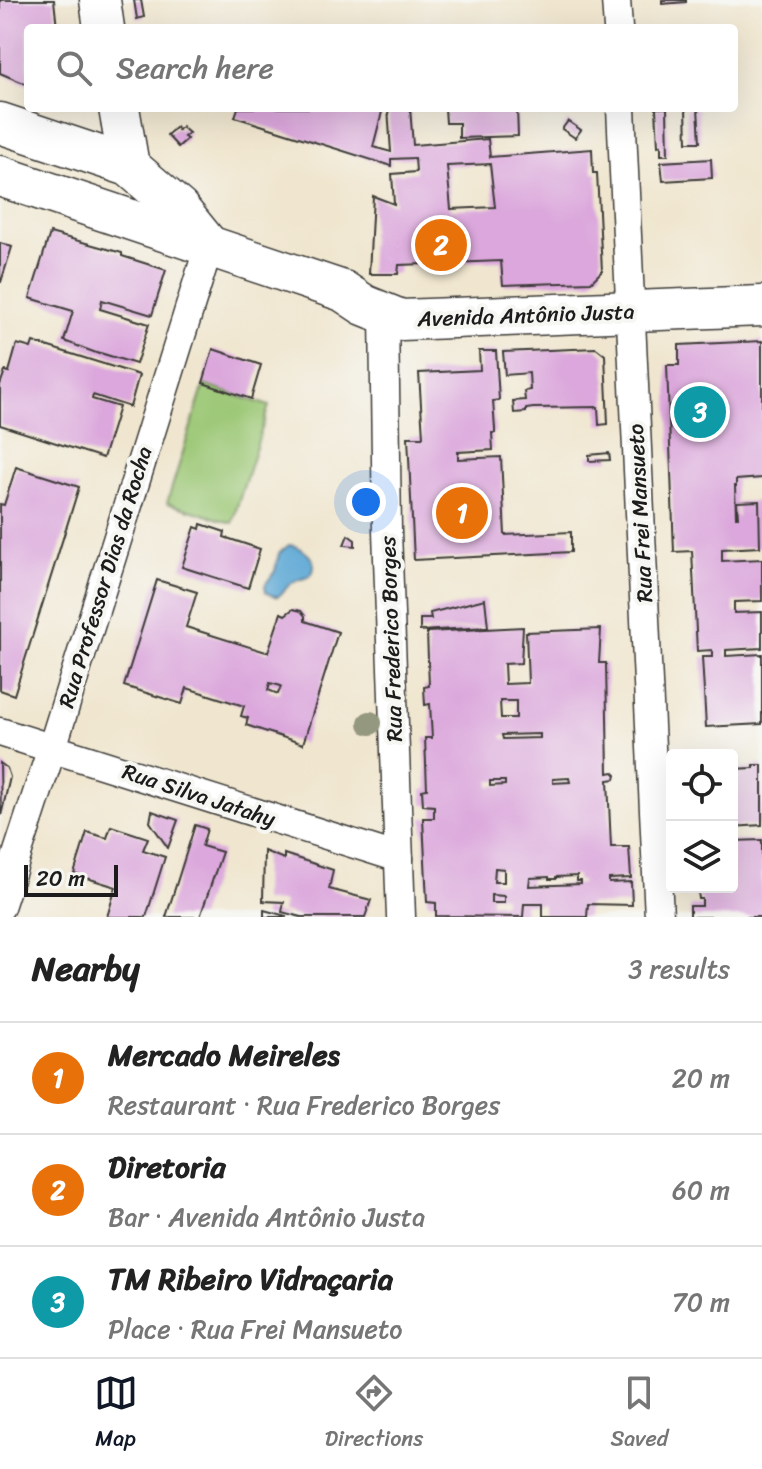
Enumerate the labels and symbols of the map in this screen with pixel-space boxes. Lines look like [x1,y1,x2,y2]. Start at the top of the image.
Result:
pin: 2 [415,215,467,275]
street label: Avenida Antônio Justa [416,292,635,338]
pin: 3 [674,382,726,442]
street label: Rua Frei Mansueto [616,423,664,603]
street label: Rua Professor Dias da Rocha [47,441,163,713]
your location [346,482,386,522]
pin: 1 [436,483,488,543]
street label: Rua Frederico Borges [368,535,414,742]
street label: Rua Silva Jatahy [117,752,281,838]
scale bar [24,861,118,897]

